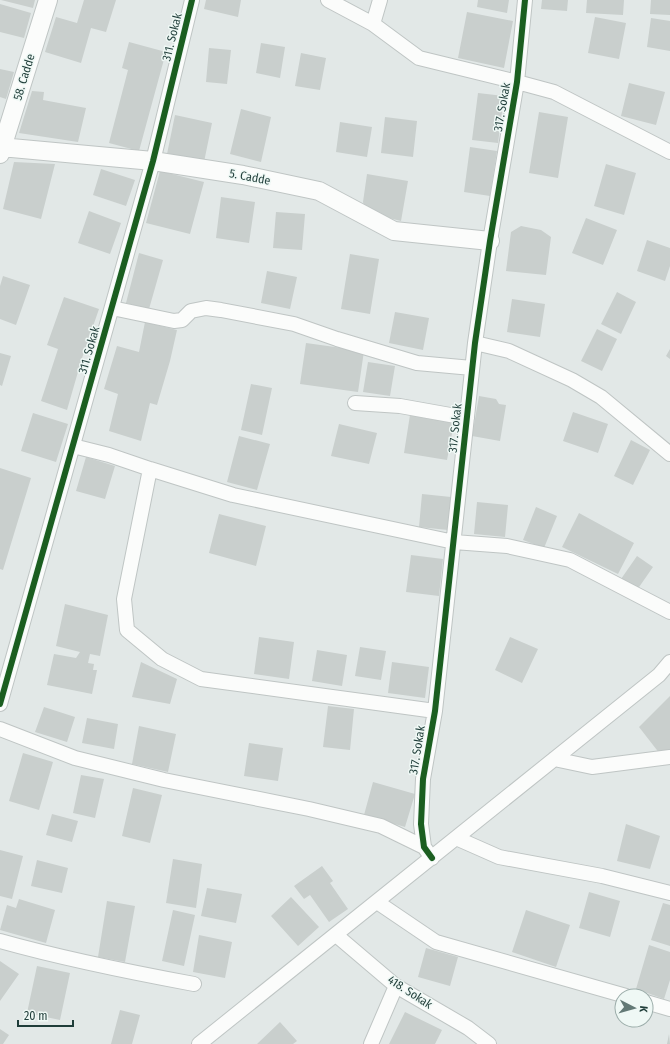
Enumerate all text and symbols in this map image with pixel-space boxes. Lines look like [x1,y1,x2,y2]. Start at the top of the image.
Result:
street label: 311. Sokak [159,11,185,62]
street label: 58. Cadde [10,52,38,102]
street label: 317. Sokak [491,81,513,132]
street label: 5. Cadde [228,166,272,188]
street label: 311. Sokak [76,324,103,375]
street label: 317. Sokak [445,402,465,453]
street label: 317. Sokak [406,724,428,775]
street label: 418. Sokak [385,972,435,1012]
north arrow [614,988,654,1028]
scale bar [18,1002,73,1028]
text: K [637,1005,650,1013]
text: 20 m [24,1009,48,1023]

